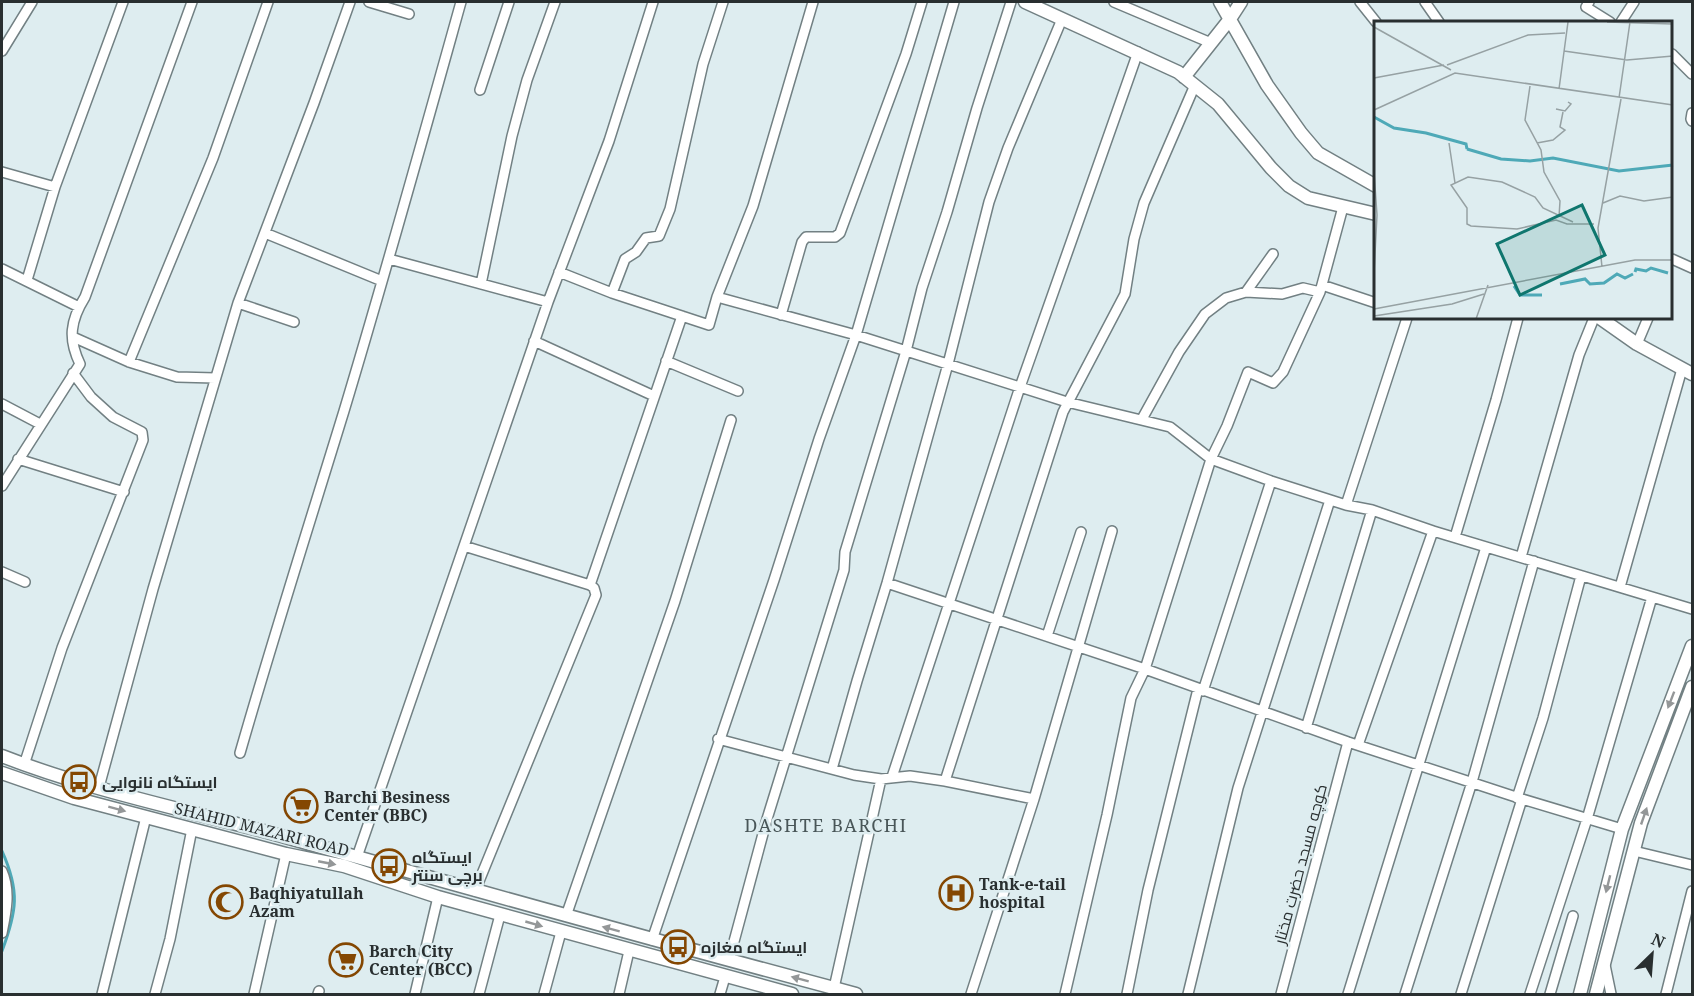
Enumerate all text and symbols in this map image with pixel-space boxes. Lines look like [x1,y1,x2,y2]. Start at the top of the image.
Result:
inset map [1374,21,1673,320]
one-way arrow [1666,691,1675,709]
bus stop icon: ایستگاه نانوایی [61,764,97,800]
place label: ایستگاه نانوایی [102,771,218,793]
street label: کوچه مسجد حضرت مختار [1268,781,1333,948]
place label: Barchi Besiness Center (BBC) [324,786,450,826]
supermarket icon: Barchi Besiness Center (BBC) [283,788,319,824]
street label: SHAHID MAZARI ROAD [172,797,352,861]
one-way arrow [108,805,127,815]
one-way arrow [1639,807,1649,825]
district label: DASHTE BARCHI [744,813,908,837]
place label: ایستگاه برچی سنتر [411,846,483,887]
bus stop icon: ایستگاه برچی سنتر [371,848,407,884]
one-way arrow [317,859,336,868]
place label: Tank-e-tail hospital [979,873,1066,913]
hospital icon: Tank-e-tail hospital [938,875,974,911]
one-way arrow [1602,875,1612,893]
place label: Baqhiyatullah Azam [249,882,364,922]
mosque icon: Baqhiyatullah Azam [208,884,244,920]
one-way arrow [524,920,543,930]
one-way arrow [602,924,620,933]
north arrow [1622,924,1682,984]
text: N [1648,928,1669,953]
bus stop icon: ایستگاه مغازه [660,929,696,965]
place label: ایستگاه مغازه [701,936,807,958]
place label: Barch City Center (BCC) [369,940,473,980]
supermarket icon: Barch City Center (BCC) [328,942,364,978]
one-way arrow [791,974,809,984]

